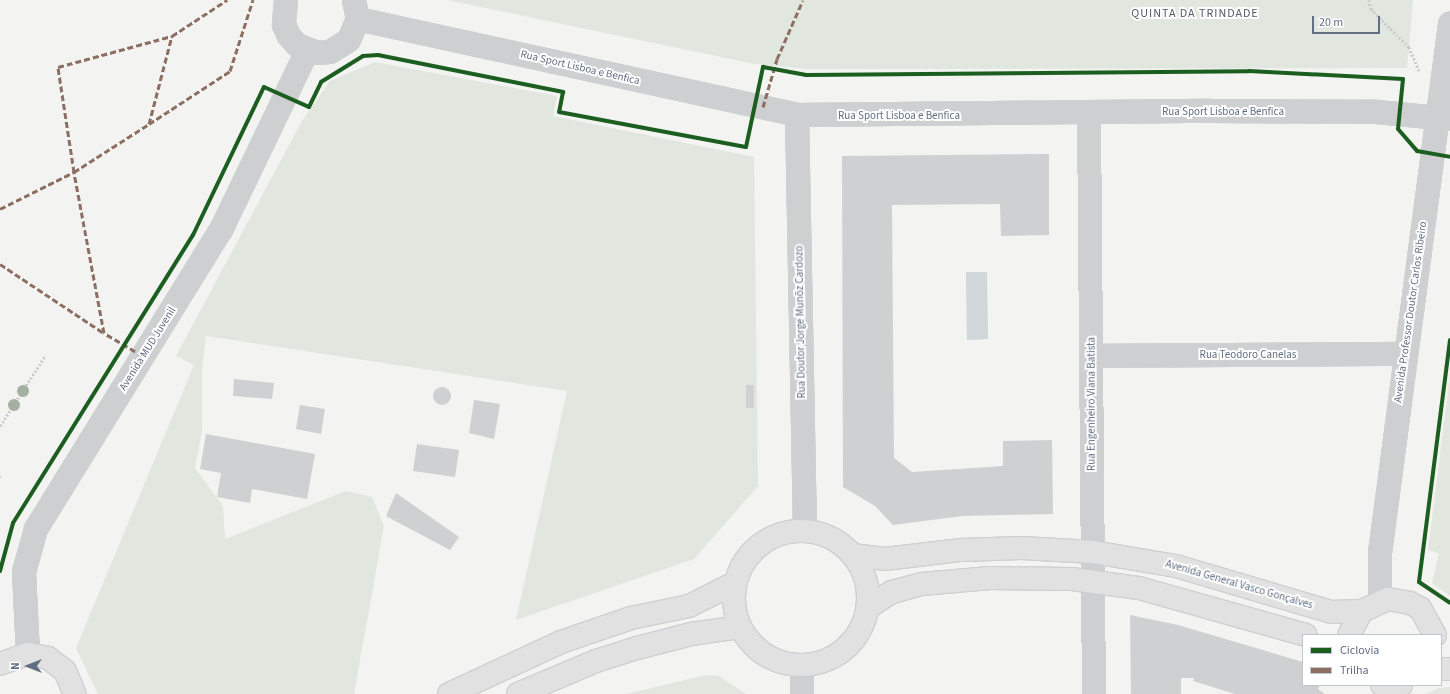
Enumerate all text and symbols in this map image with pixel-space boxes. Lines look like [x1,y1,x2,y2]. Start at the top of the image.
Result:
district label: QUINTA DA TRINDADE [1131,7,1259,21]
scale bar [1314,8,1382,34]
text: 20 m [1319,14,1343,31]
street label: Rua Sport Lisboa e Benfica [519,48,641,88]
street label: Rua Sport Lisboa e Benfica [1162,105,1284,119]
street label: Rua Sport Lisboa e Benfica [838,109,960,123]
street label: Avenida Professor Doutor Carlos Ribeiro [1392,220,1430,404]
street label: Rua Doutor Jorge Munõz Cardozo [793,245,809,399]
street label: Avenida MUD Juvenil [117,305,179,393]
street label: Rua Engenheiro Viana Batista [1085,337,1099,471]
street label: Rua Teodoro Canelas [1200,348,1296,362]
street label: Avenida General Vasco Gonçalves [1164,558,1314,612]
legend [1302,634,1442,686]
text: Ciclovia [1340,642,1379,659]
north arrow [8,646,48,686]
text: N [8,662,23,670]
text: Trilha [1340,662,1369,679]

